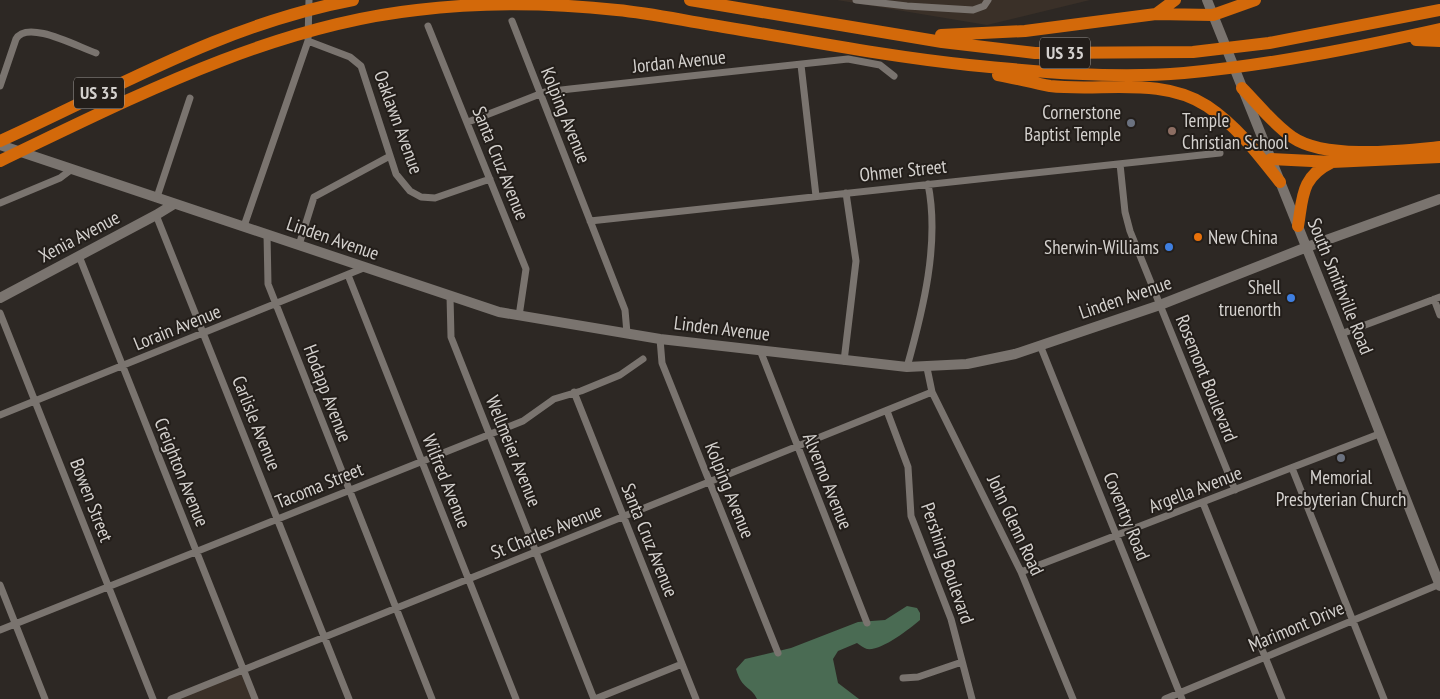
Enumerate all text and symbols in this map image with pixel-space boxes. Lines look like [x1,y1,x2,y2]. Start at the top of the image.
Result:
road number: US 35 [1040,38,1090,68]
street label: Jordan Avenue [630,44,727,78]
street label: Kolping Avenue [536,63,596,167]
street label: Oaklawn Avenue [369,67,429,177]
road number: US 35 [74,78,124,109]
place label: Cornerstone Baptist Temple [1024,100,1121,146]
street label: Santa Cruz Avenue [467,103,535,224]
place label: Temple Christian School [1182,108,1289,154]
marker: Cornerstone Baptist Temple [1125,117,1137,129]
marker: Temple Christian School [1166,125,1178,137]
street label: Ohmer Street [858,153,949,187]
street label: Xenia Avenue [34,205,124,267]
street label: Linden Avenue [284,211,383,265]
street label: South Smithville Road [1303,214,1379,358]
place label: New China [1208,225,1278,249]
marker: New China [1192,231,1204,243]
place label: Sherwin-Williams [1044,235,1159,259]
marker: Sherwin-Williams [1163,241,1175,253]
street label: Linden Avenue [1076,270,1175,324]
place label: Shell truenorth [1219,275,1282,321]
marker: Shell truenorth [1285,292,1297,304]
street label: Lorain Avenue [130,299,224,355]
street label: Linden Avenue [673,310,771,346]
street label: Rosemont Boulevard [1171,311,1243,445]
street label: Hodapp Avenue [298,341,358,445]
street label: Carlisle Avenue [227,372,287,474]
street label: Wellmeier Avenue [481,392,547,510]
street label: Creighton Avenue [149,414,215,530]
street label: Alverno Avenue [798,429,858,533]
street label: Wilfred Avenue [417,431,477,532]
street label: Kolping Avenue [700,438,760,542]
marker: Memorial Presbyterian Church [1335,452,1347,464]
street label: Bowen Street [65,455,119,546]
street label: Tacoma Street [272,456,367,513]
street label: Argella Avenue [1145,460,1245,518]
place label: Memorial Presbyterian Church [1276,465,1406,511]
street label: Coventry Road [1098,468,1156,564]
street label: John Glenn Road [982,470,1050,579]
street label: Santa Cruz Avenue [616,480,684,601]
street label: St Charles Avenue [487,498,605,564]
street label: Pershing Boulevard [916,499,980,627]
street label: Marimont Drive [1244,595,1348,657]

